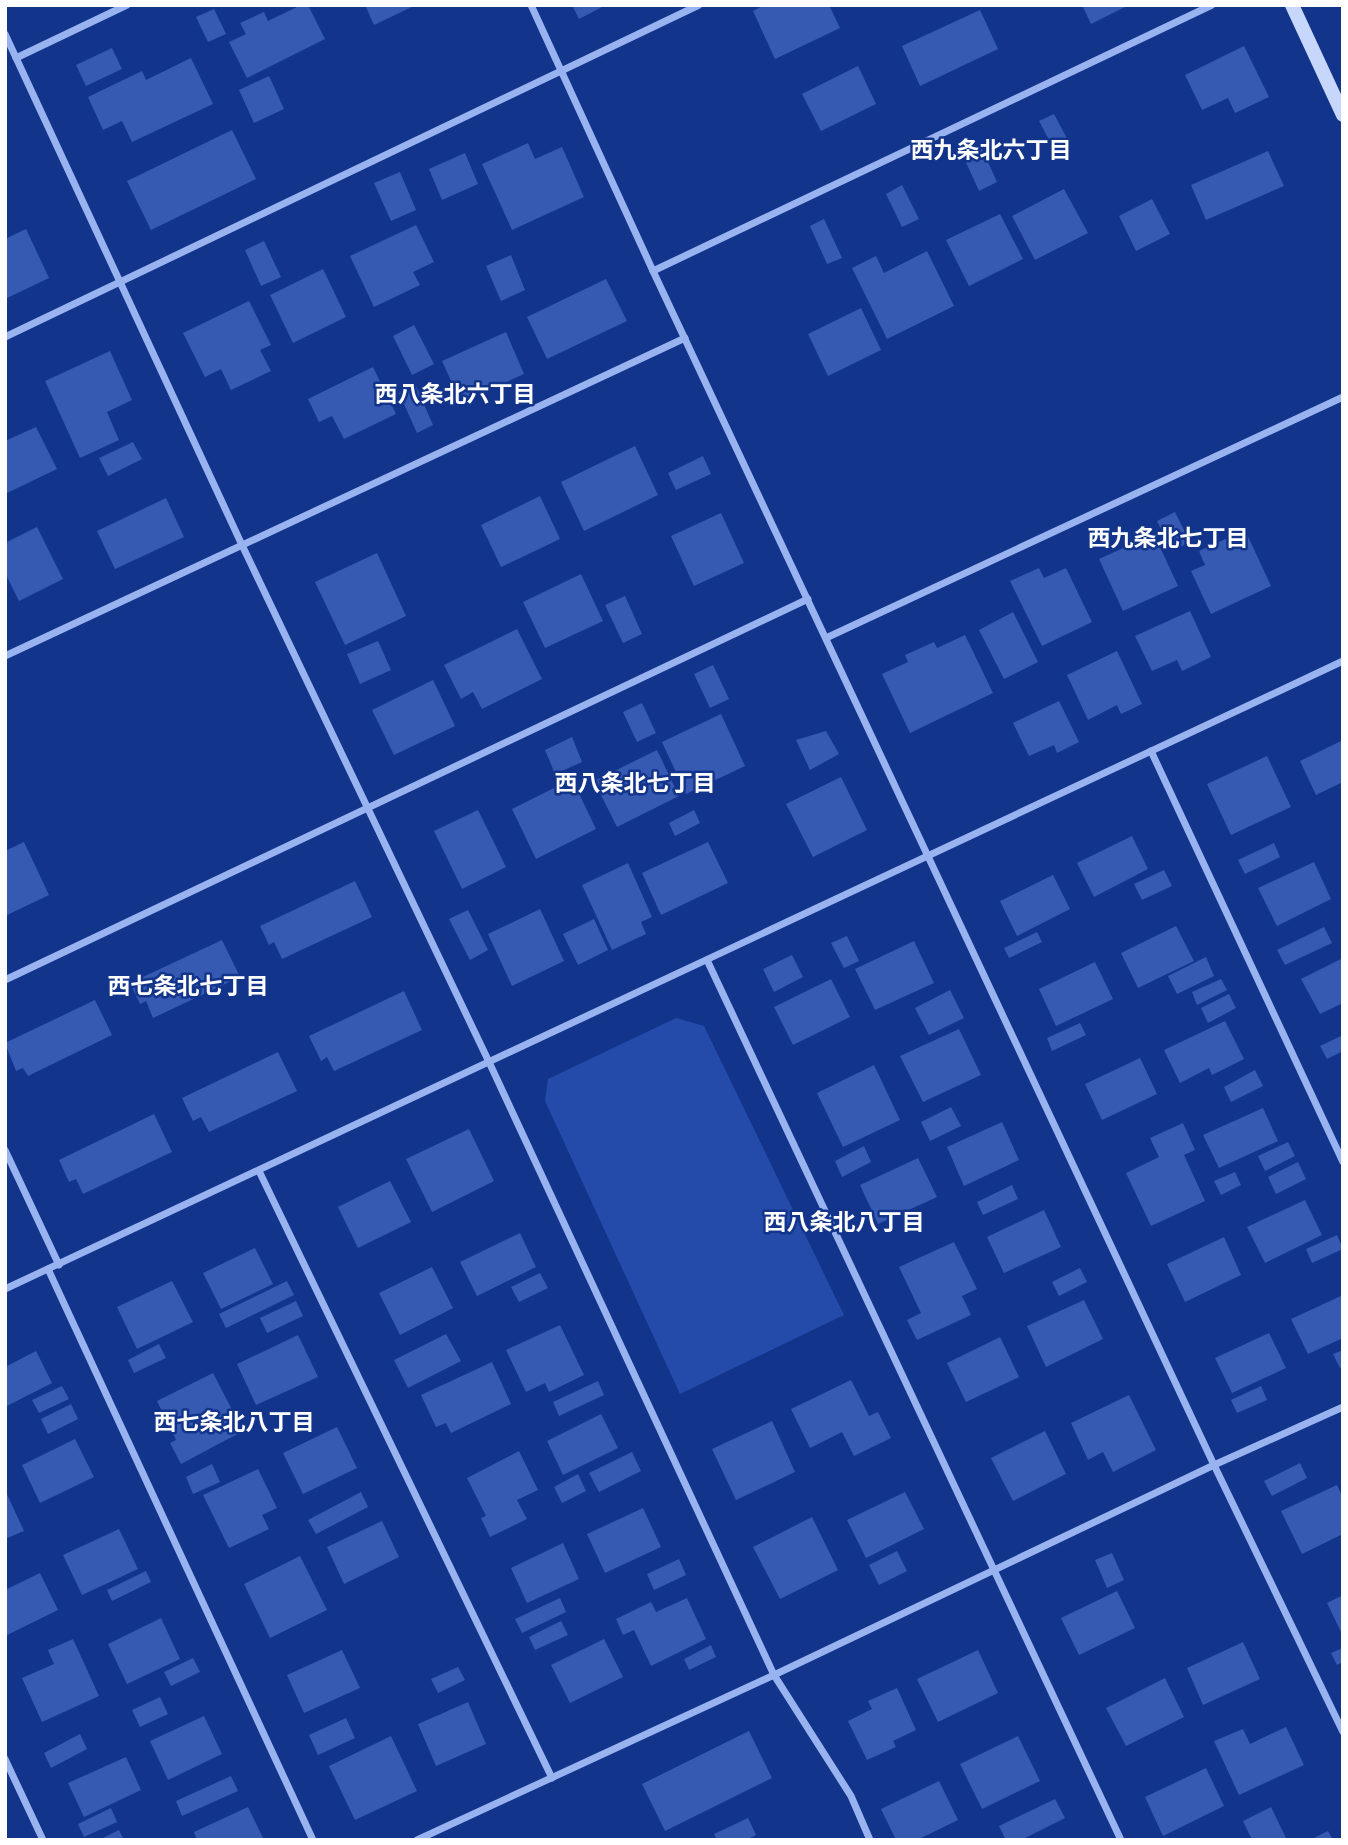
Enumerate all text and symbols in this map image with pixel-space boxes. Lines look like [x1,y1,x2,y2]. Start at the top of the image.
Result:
district label: 西九条北六丁目 [911,137,1072,165]
district label: 西八条北六丁目 [375,381,536,409]
district label: 西九条北七丁目 [1088,525,1249,553]
district label: 西八条北七丁目 [555,770,716,798]
district label: 西七条北七丁目 [108,973,269,1001]
district label: 西八条北八丁目 [764,1209,925,1237]
district label: 西七条北八丁目 [154,1409,315,1437]

